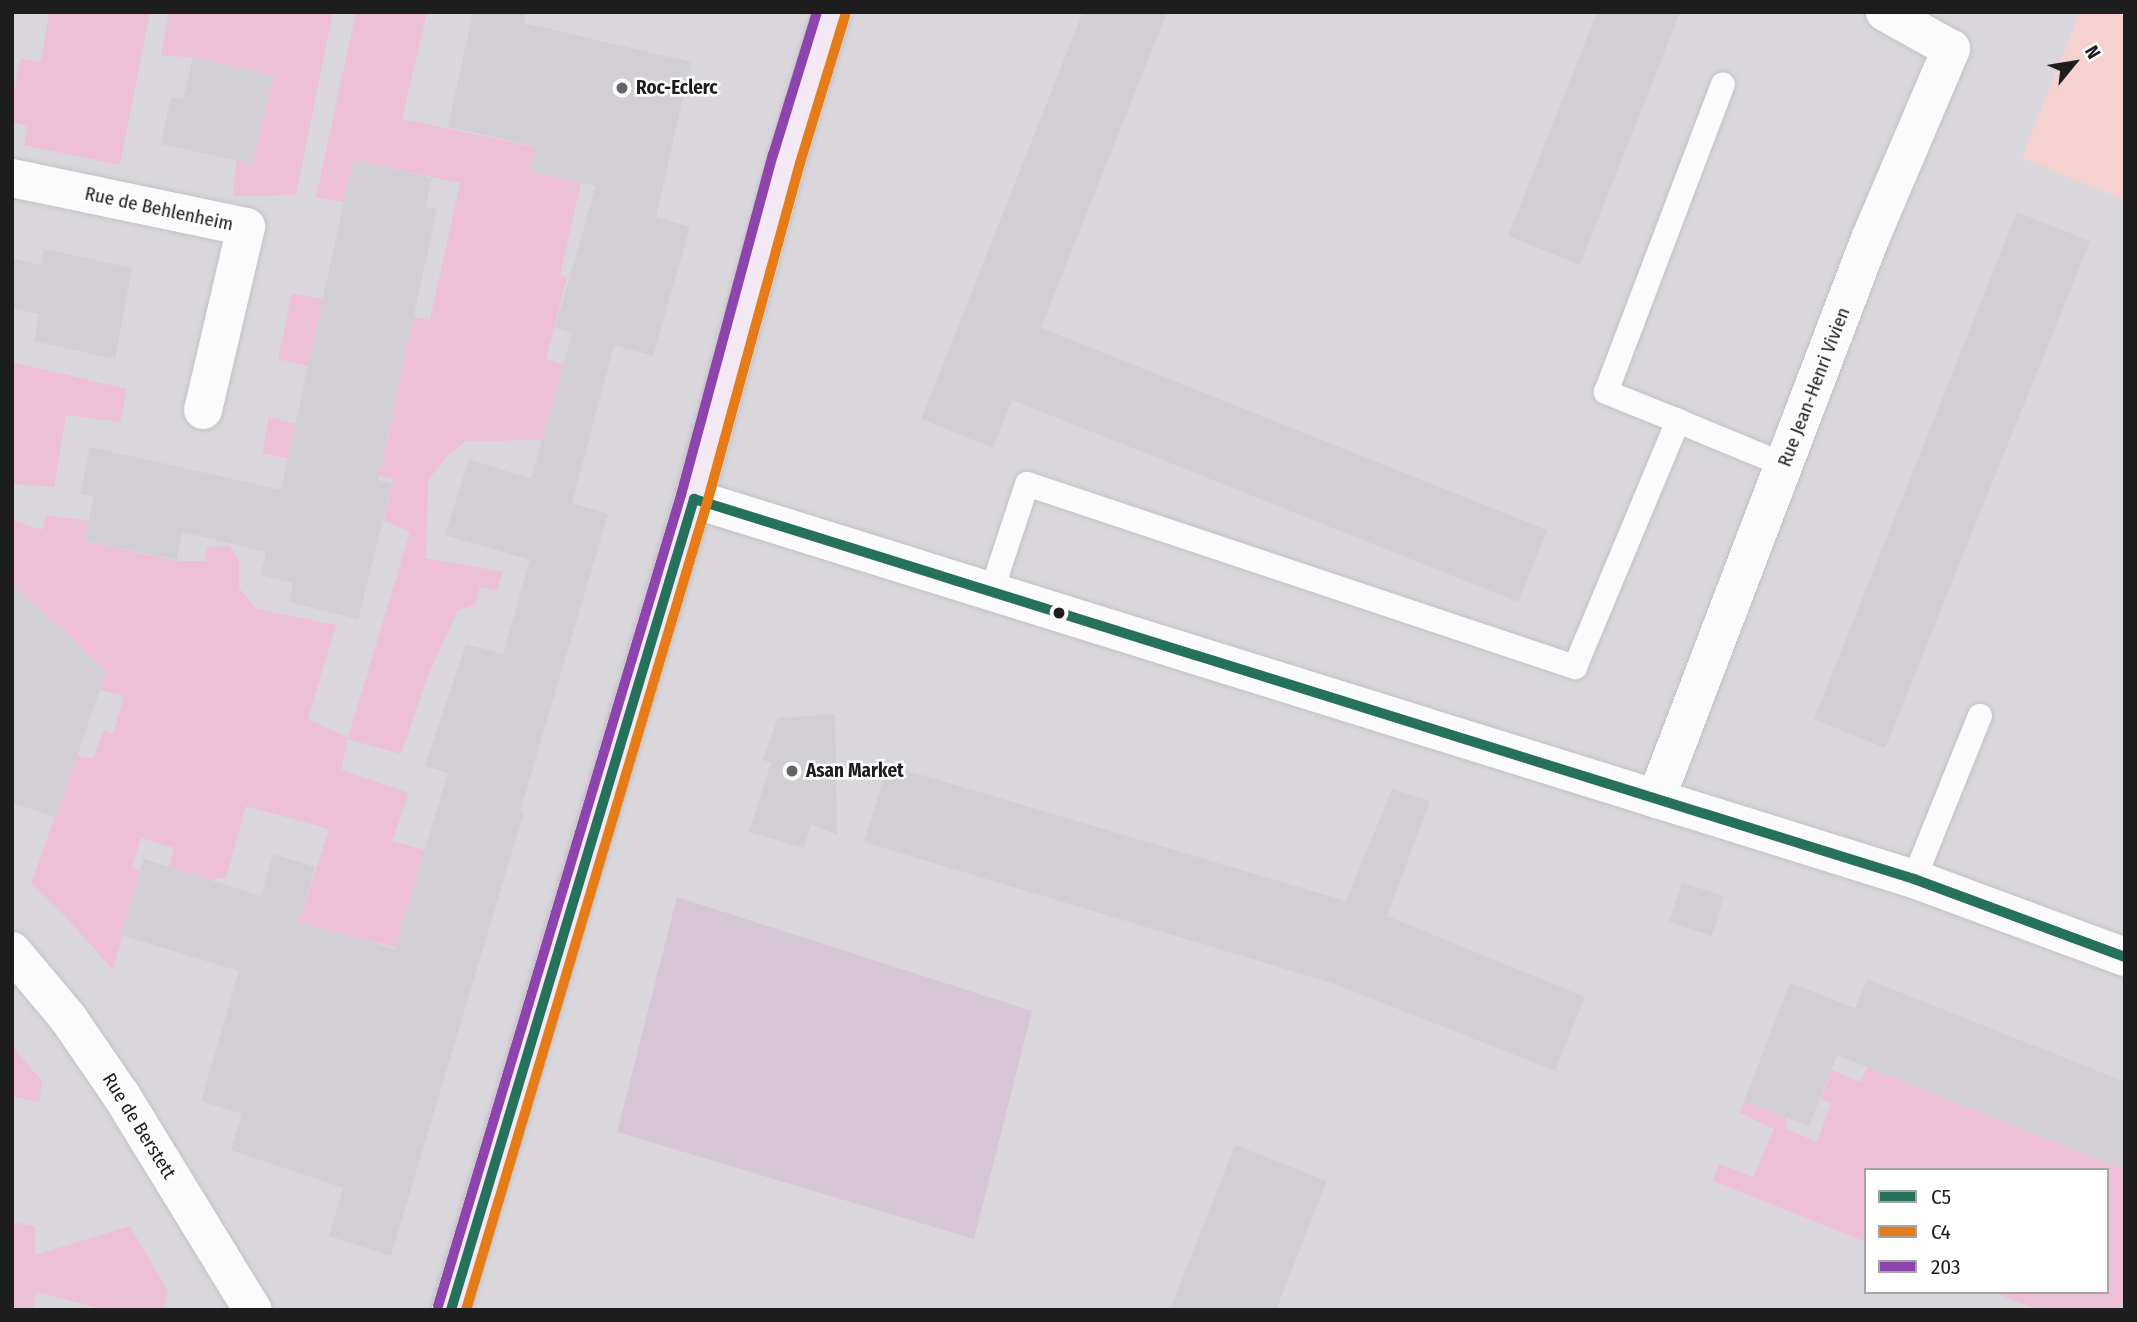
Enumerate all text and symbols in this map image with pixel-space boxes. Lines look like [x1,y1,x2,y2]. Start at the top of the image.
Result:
north arrow [2039,28,2109,98]
text: N [2080,42,2105,63]
place label: Roc-Eclerc [636,77,718,99]
marker: Roc-Eclerc [614,80,630,96]
street label: Rue de Behlenheim [83,182,235,236]
street label: Rue Jean-Henri Vivien [1773,304,1855,470]
unlabelled marker [1052,606,1066,620]
place label: Asan Market [806,760,904,782]
marker: Asan Market [784,763,800,779]
street label: Rue de Berstett [97,1069,181,1183]
legend [1864,1168,2109,1294]
text: C5 [1931,1184,1951,1210]
text: C4 [1931,1219,1951,1245]
text: 203 [1931,1254,1960,1280]

